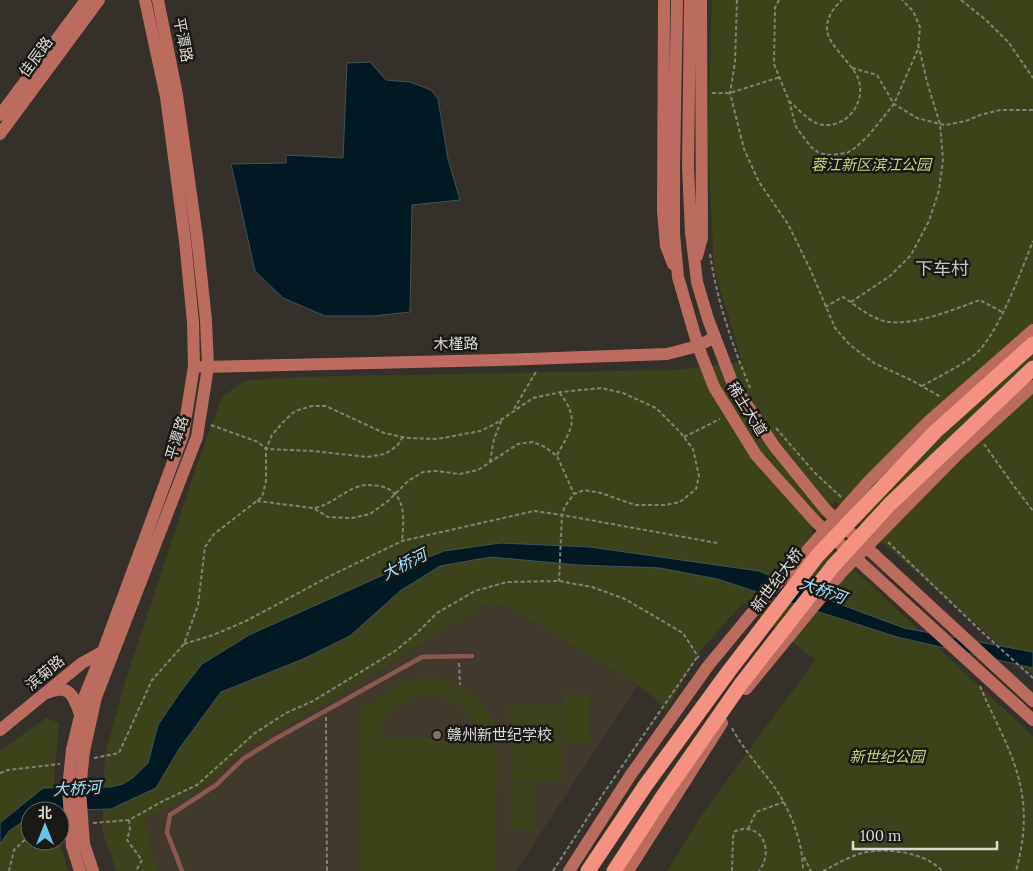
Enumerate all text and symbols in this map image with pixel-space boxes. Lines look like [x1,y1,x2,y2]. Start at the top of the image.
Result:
street label: 平潭路 [170,16,197,64]
street label: 佳辰路 [15,33,57,80]
park label: 蓉江新区滨江公园 [811,155,933,174]
district label: 下车村 [915,257,969,280]
street label: 木槿路 [433,334,479,353]
street label: 稀土大道 [723,378,771,439]
street label: 平潭路 [161,414,192,462]
water label: 大桥河 [378,543,433,584]
street label: 新世纪大桥 [746,544,807,615]
water label: 大桥河 [797,572,852,609]
street label: 滨菊路 [21,651,68,694]
place label: 赣州新世纪学校 [447,725,552,744]
marker: 赣州新世纪学校 [431,729,443,741]
park label: 新世纪公园 [849,747,926,766]
water label: 大桥河 [53,777,104,799]
north arrow [20,801,70,851]
text: 北 [38,804,52,822]
scale bar [853,818,997,850]
text: 100 m [860,826,901,845]

